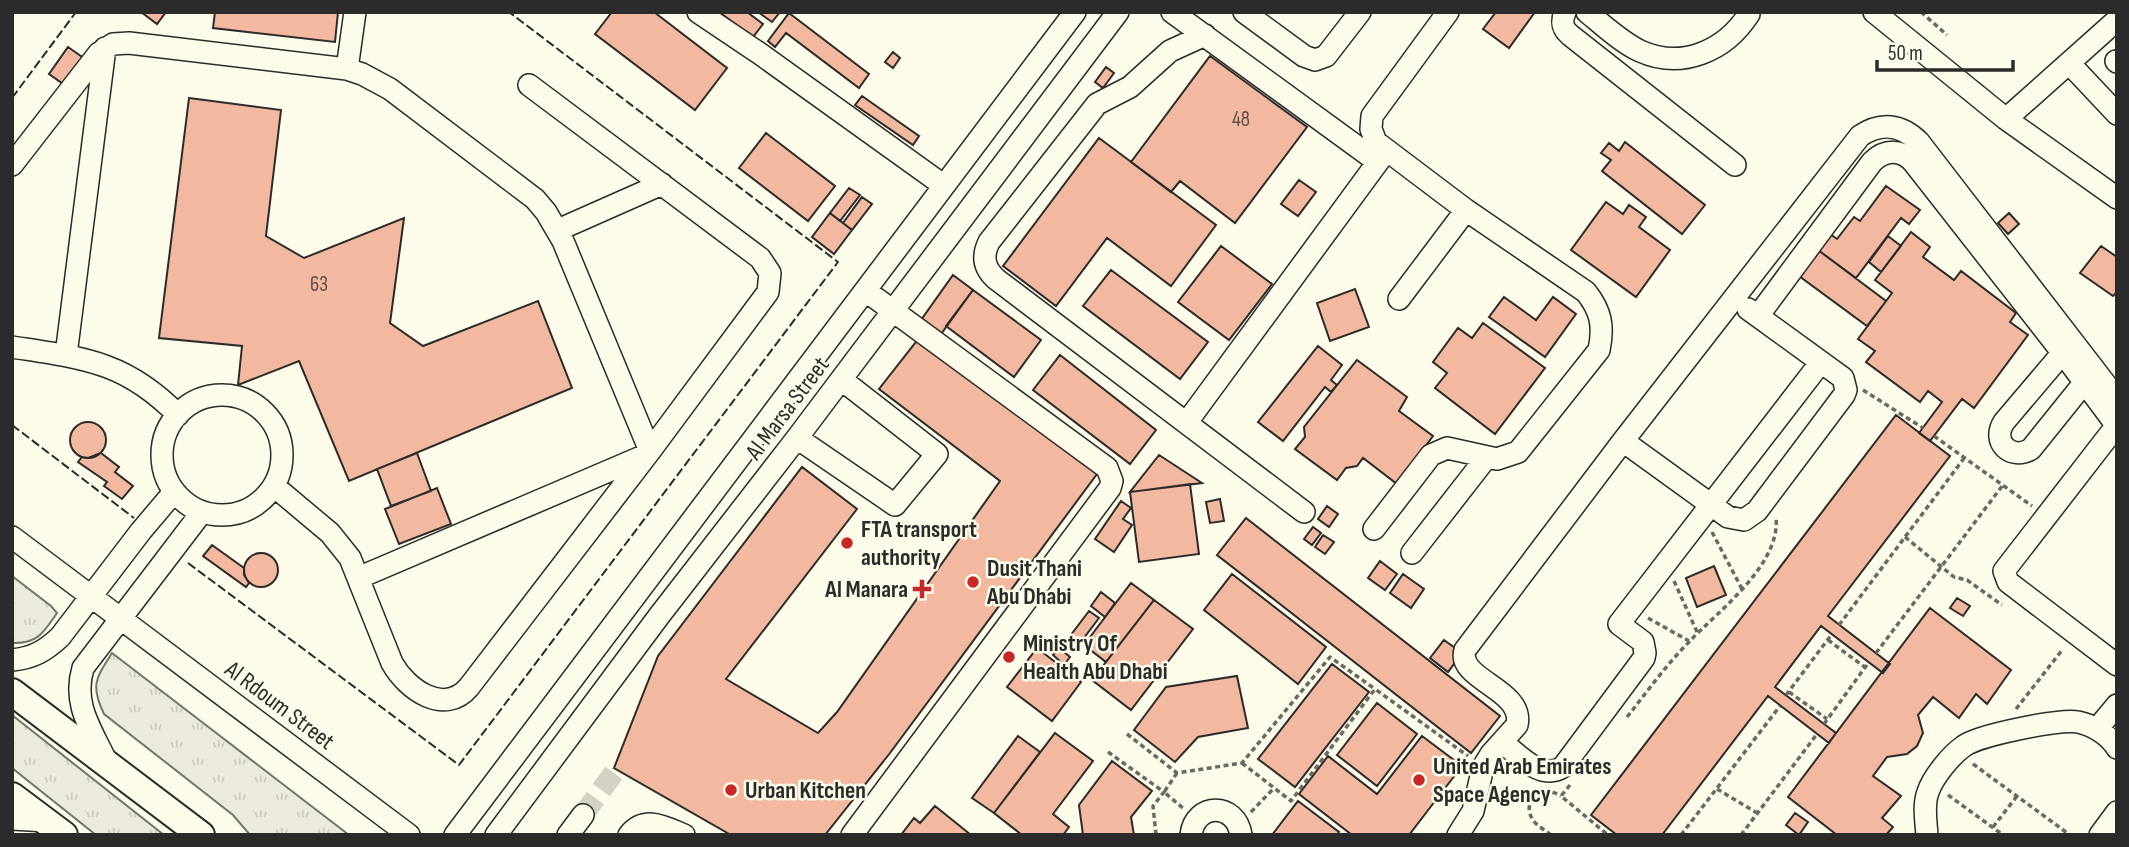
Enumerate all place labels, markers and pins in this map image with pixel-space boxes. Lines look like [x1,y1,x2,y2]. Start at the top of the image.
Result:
place label: FTA transport authority [861,515,977,572]
marker: FTA transport authority [839,535,855,551]
place label: Dusit Thani Abu Dhabi [986,554,1082,611]
marker: Dusit Thani Abu Dhabi [965,574,981,590]
place label: Al Manara [824,575,908,604]
marker: Al Manara [914,581,930,597]
place label: Ministry Of Health Abu Dhabi [1023,629,1168,686]
marker: Ministry Of Health Abu Dhabi [1001,649,1017,665]
place label: United Arab Emirates Space Agency [1433,752,1612,809]
marker: United Arab Emirates Space Agency [1411,772,1427,788]
place label: Urban Kitchen [745,776,866,805]
marker: Urban Kitchen [723,782,739,798]

